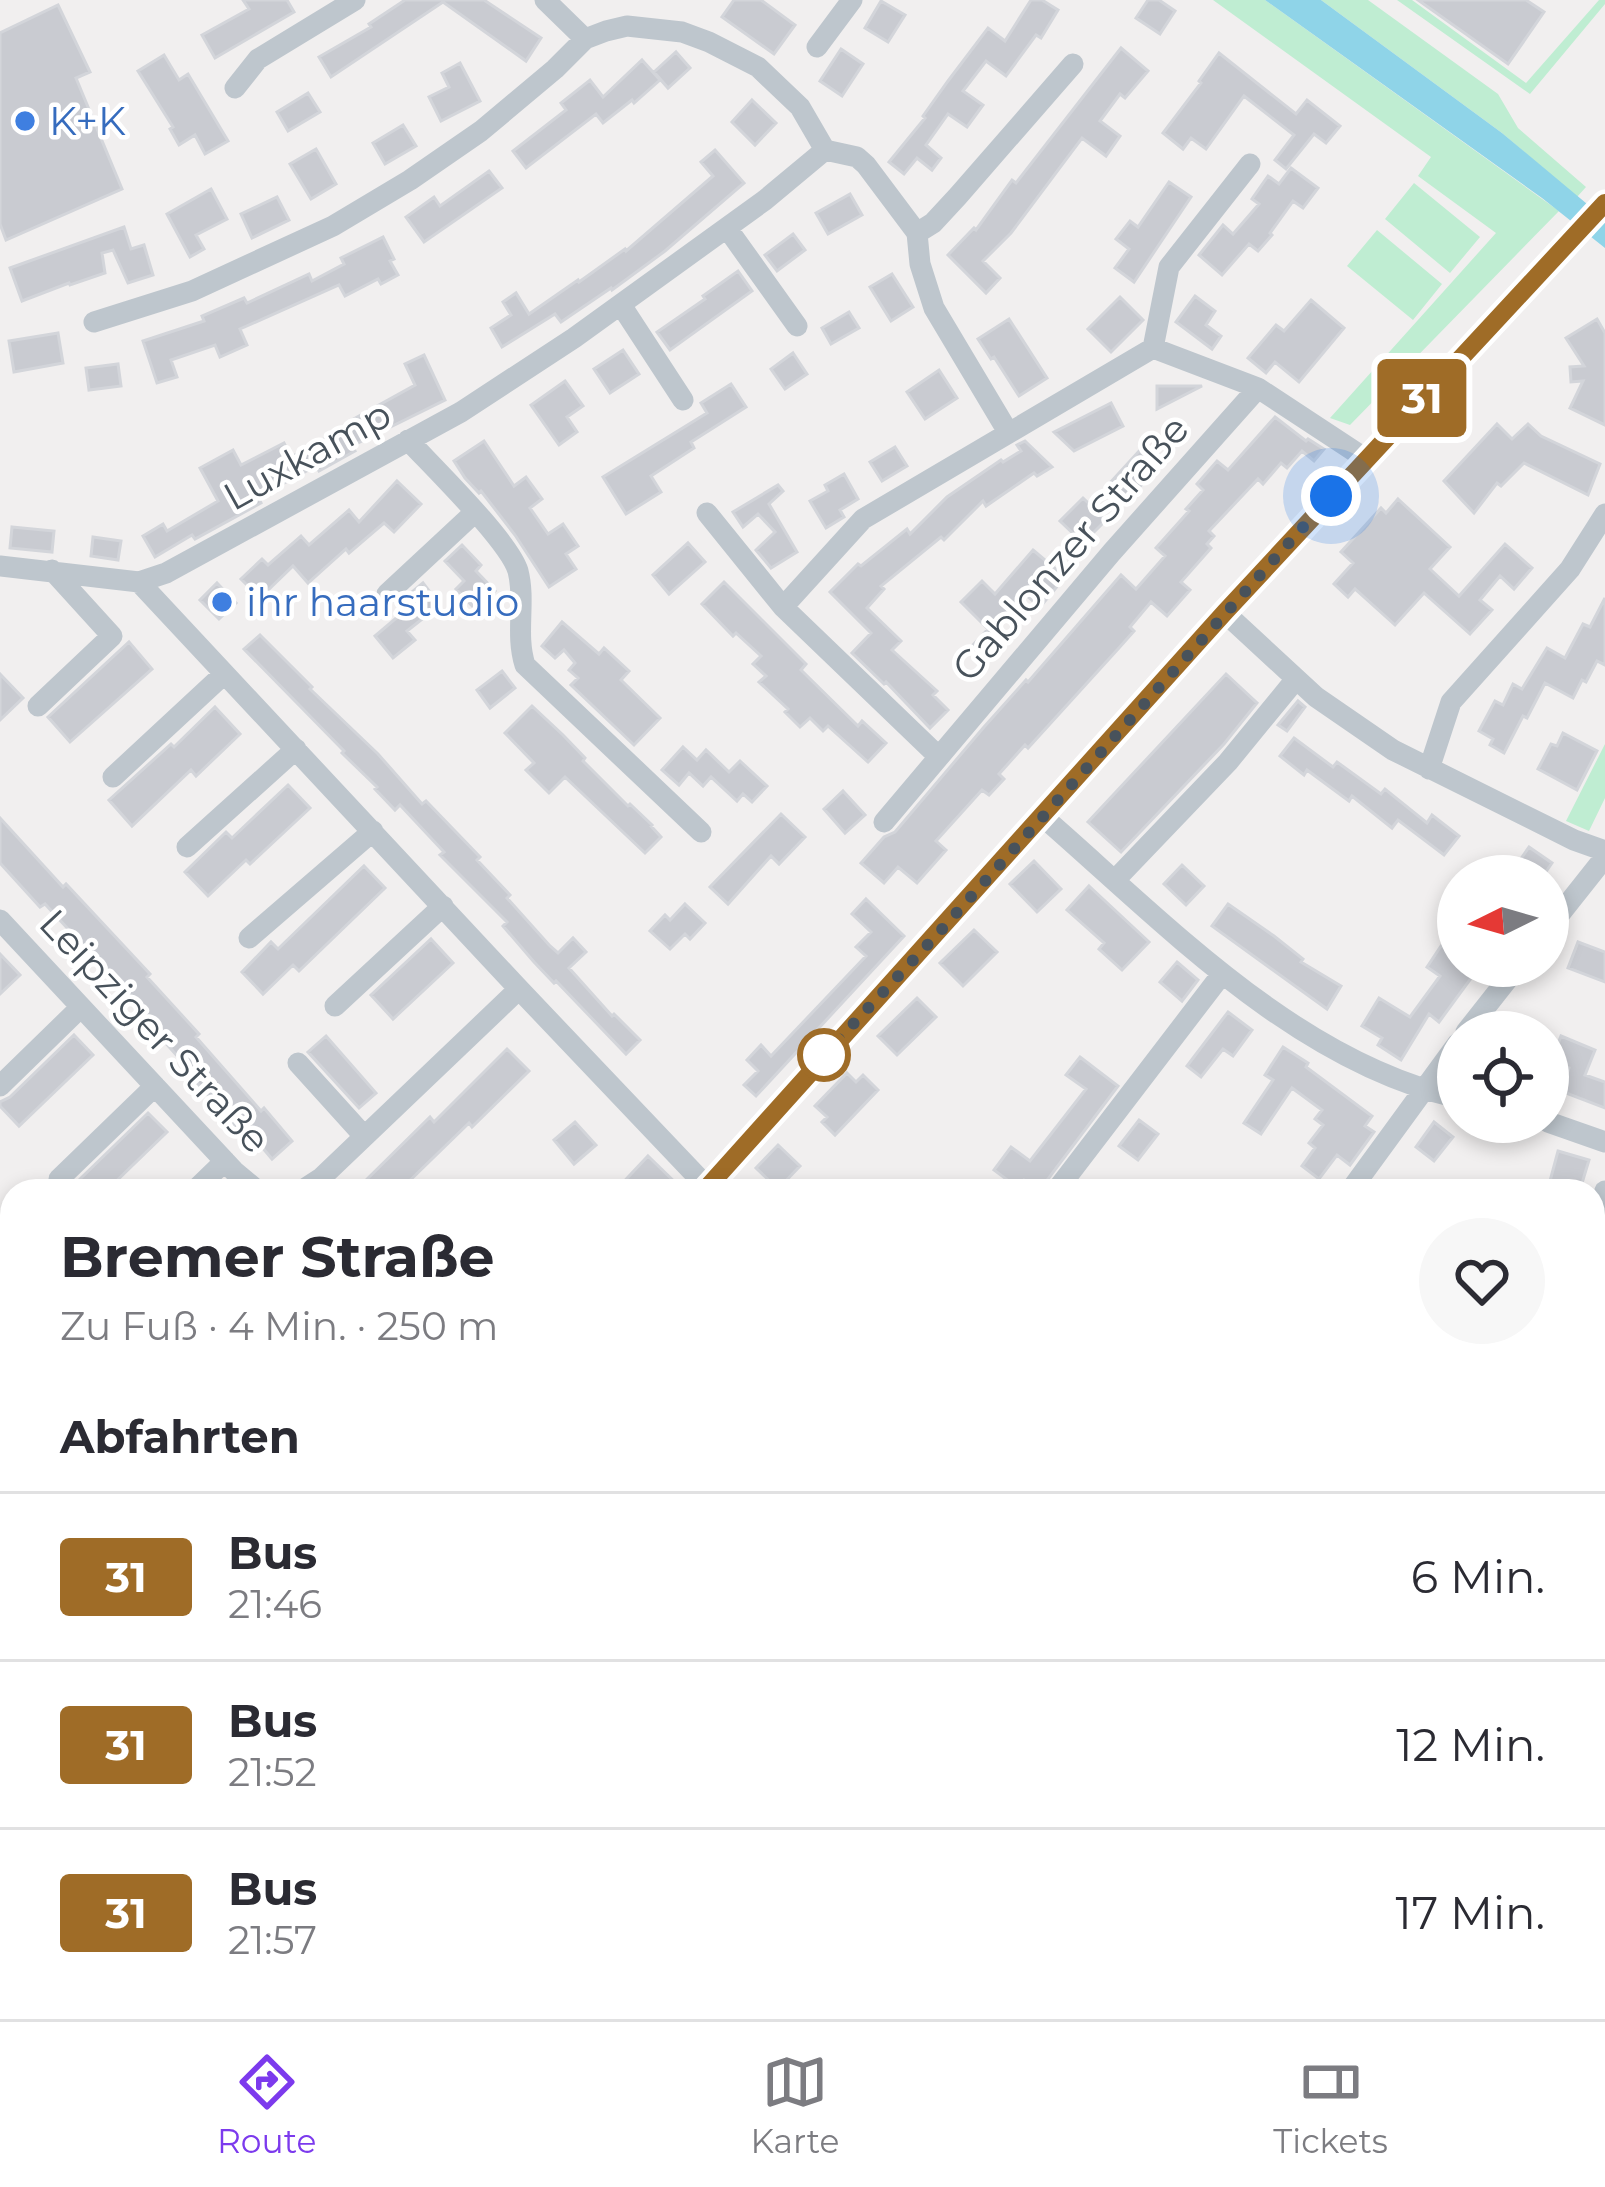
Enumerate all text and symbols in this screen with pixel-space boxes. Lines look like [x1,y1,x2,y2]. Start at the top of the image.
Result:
place label: K+K [49,97,126,145]
marker: K+K [12,108,38,134]
line badge: 31 [1368,359,1476,437]
text: 31 [1401,372,1443,424]
street label: Luxkamp [215,390,399,520]
street label: Gablonzer Straße [942,405,1198,691]
your location [1301,466,1361,526]
place label: ihr haarstudio [246,578,519,626]
marker: ihr haarstudio [209,589,235,615]
north arrow [1437,855,1569,987]
map controls [1437,855,1569,1143]
street label: Leipziger Straße [30,899,280,1163]
button: locate [1437,1011,1569,1143]
unlabelled marker [799,1030,849,1080]
button: heart [1419,1218,1545,1344]
text: Bremer Straße [60,1222,494,1291]
text: Zu Fuß · 4 Min. · 250 m [60,1302,498,1350]
text: Abfahrten [60,1409,300,1464]
text: Bus [228,1525,317,1580]
text: 6 Min. [1411,1549,1545,1604]
text: 31 [105,1551,147,1603]
text: 21:46 [228,1580,322,1628]
text: Bus [228,1693,317,1748]
text: 12 Min. [1396,1717,1545,1772]
text: 31 [105,1719,147,1771]
text: 21:52 [228,1748,317,1796]
text: Bus [228,1861,317,1916]
text: 17 Min. [1395,1885,1545,1940]
text: 31 [105,1887,147,1939]
text: 21:57 [228,1916,317,1964]
tab: Route [217,2049,316,2161]
tab: Karte [750,2049,839,2161]
tab: Tickets [1273,2049,1388,2161]

